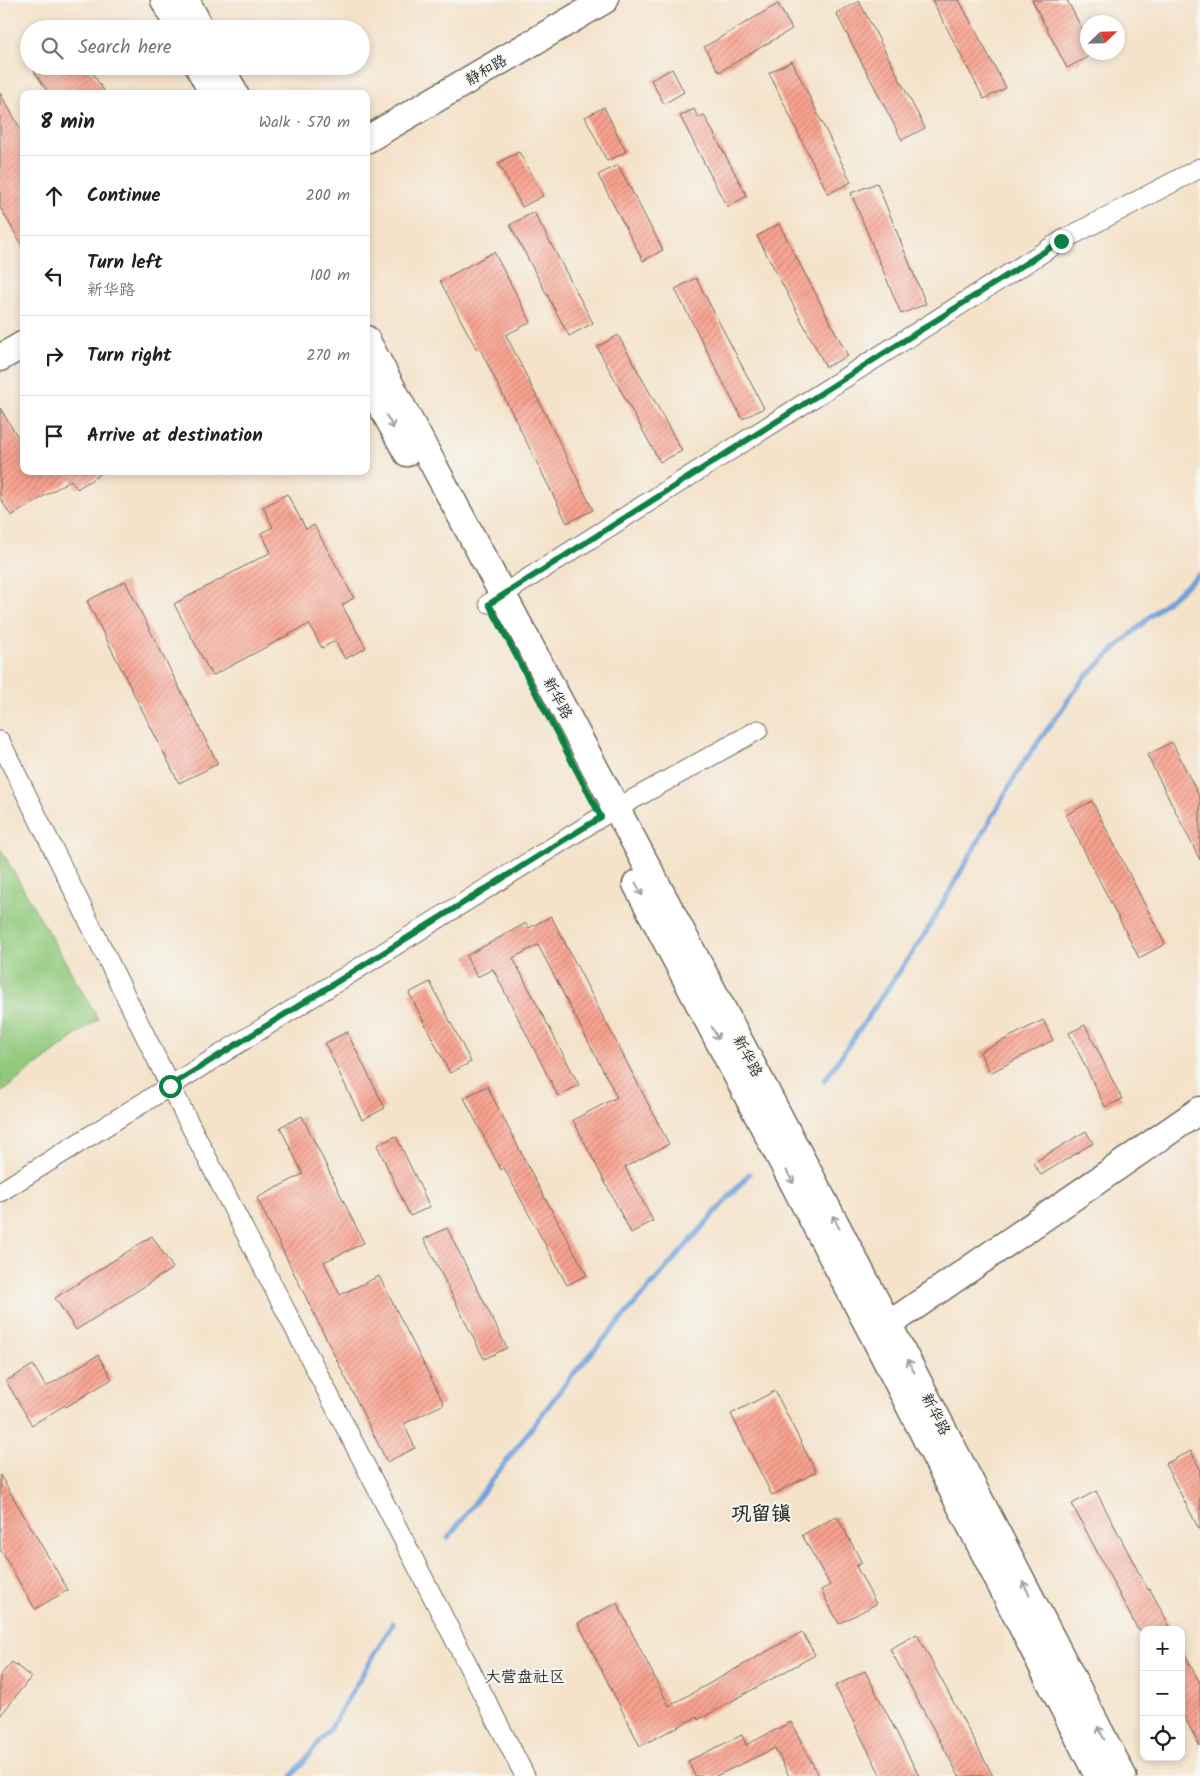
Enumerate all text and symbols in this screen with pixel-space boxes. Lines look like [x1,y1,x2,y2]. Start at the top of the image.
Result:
north arrow [1080,15,1125,60]
search box [20,20,370,75]
text: Search here [78,33,172,63]
icon: search [38,34,66,62]
street label: 静和路 [461,49,512,93]
text: 8 min [40,106,95,139]
text: Walk · 570 m [259,110,350,135]
text: Continue [87,181,160,211]
icon: ahead [40,182,68,210]
text: 200 m [306,183,350,208]
route end [1050,230,1073,253]
text: Turn left [87,248,162,278]
icon: left [40,262,68,290]
text: 100 m [310,263,350,288]
text: 新华路 [87,278,135,303]
text: Turn right [87,341,172,371]
icon: right [40,342,68,370]
text: 270 m [306,343,350,368]
one-way arrow [385,414,395,428]
text: Arrive at destination [87,421,263,451]
icon: arrive [40,422,68,450]
street label: 新华路 [536,673,578,724]
one-way arrow [635,881,644,896]
one-way arrow [710,1025,720,1040]
street label: 新华路 [726,1031,768,1082]
route start [159,1075,182,1098]
one-way arrow [786,1169,795,1184]
one-way arrow [831,1215,841,1230]
one-way arrow [906,1359,916,1374]
street label: 新华路 [914,1389,956,1440]
district label: 巩留镇 [731,1499,791,1531]
one-way arrow [1021,1581,1031,1596]
map controls [1140,1626,1185,1761]
button: + [1140,1626,1185,1671]
district label: 大营盘社区 [485,1665,565,1690]
button: − [1140,1671,1185,1716]
button: locate [1140,1716,1185,1761]
one-way arrow [1096,1725,1106,1740]

